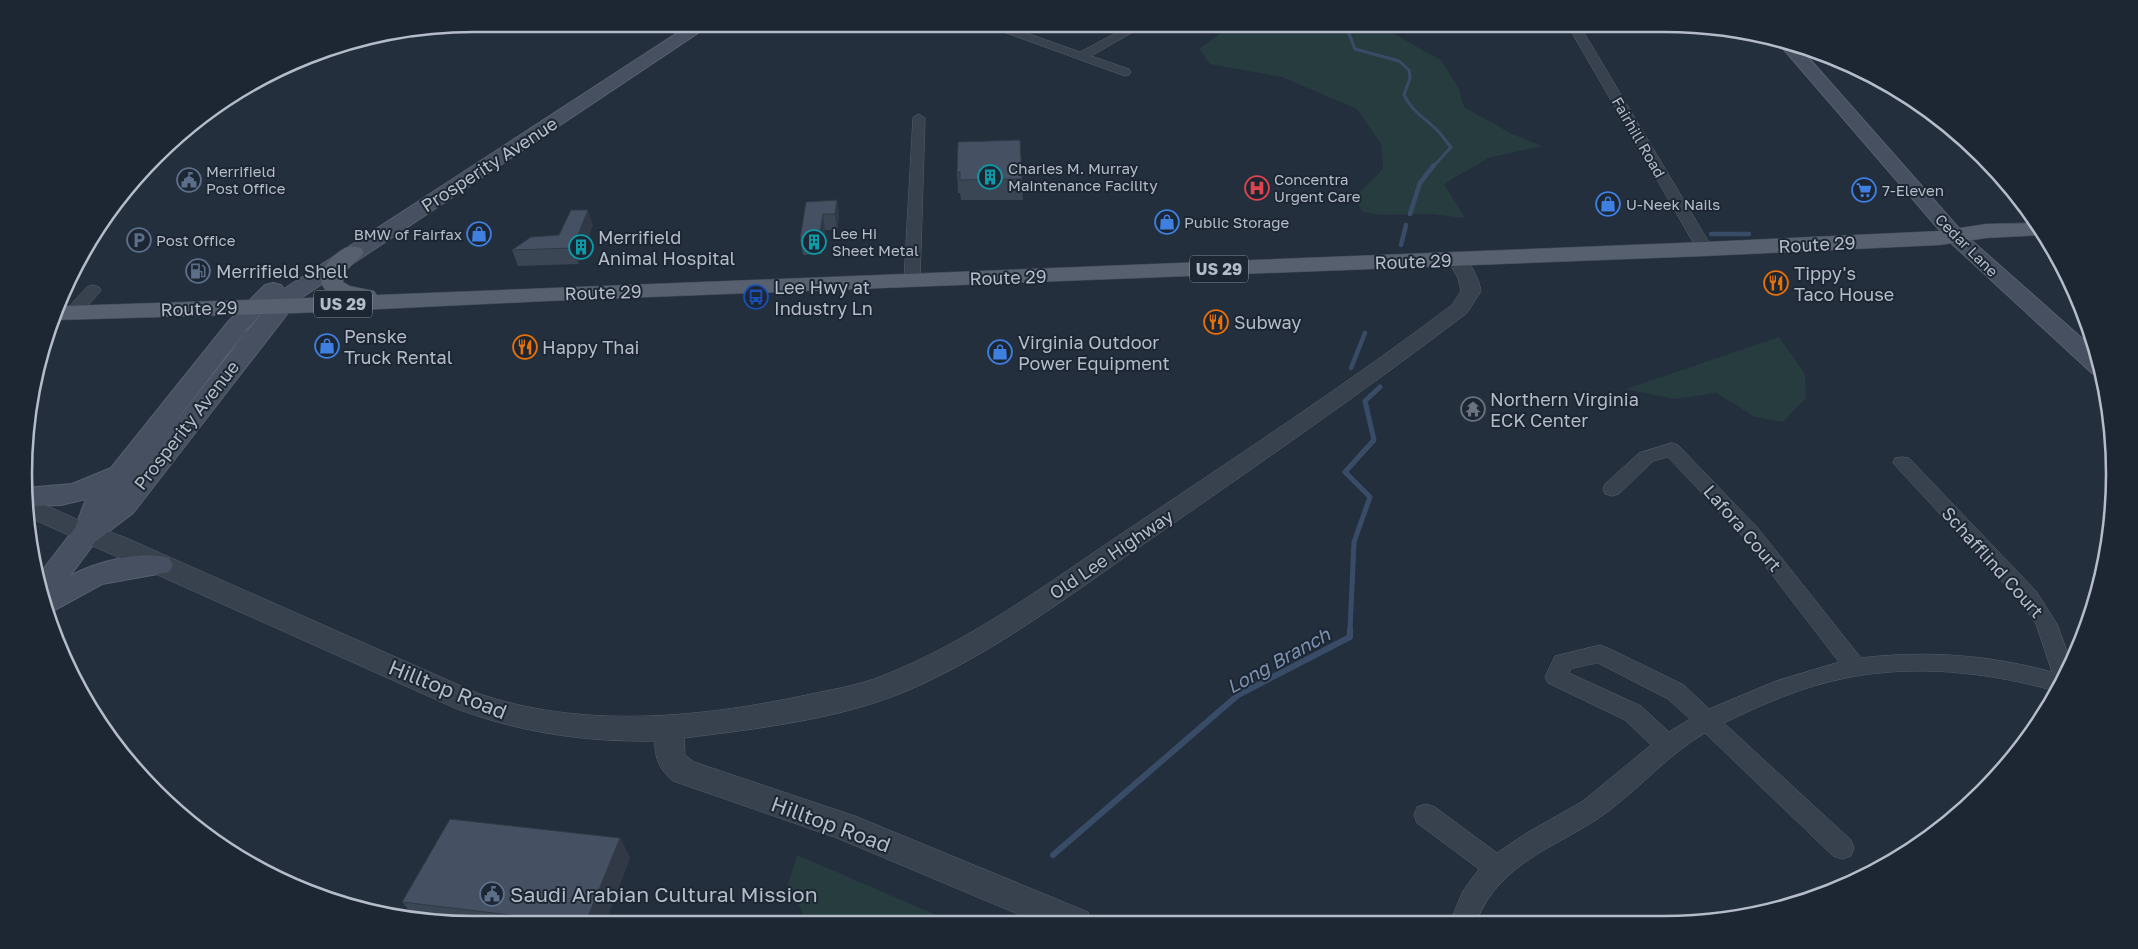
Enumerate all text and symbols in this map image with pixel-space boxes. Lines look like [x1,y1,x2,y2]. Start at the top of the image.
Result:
street label: Fairhill Road [1609,93,1669,181]
street label: Prosperity Avenue [417,112,561,216]
place label: Charles M. Murray Maintenance Facility [1008,159,1158,194]
place label: Merrifield Post Office [206,162,286,197]
building icon: Charles M. Murray Maintenance Facility [977,164,1003,190]
public building icon: Merrifield Post Office [176,167,202,193]
place label: Concentra Urgent Care [1274,170,1361,205]
hospital icon: Concentra Urgent Care [1244,175,1270,201]
supermarket icon: 7-Eleven [1851,177,1877,203]
place label: 7-Eleven [1882,181,1944,199]
shop icon: U-Neek Nails [1595,191,1621,217]
place label: U-Neek Nails [1626,195,1720,213]
shop icon: Public Storage [1154,209,1180,235]
street label: Cedar Lane [1932,210,2002,280]
place label: Public Storage [1184,213,1290,231]
shop icon: BMW of Fairfax [466,221,492,247]
place label: Lee Hi Sheet Metal [832,224,919,259]
place label: BMW of Fairfax [354,225,462,243]
place label: Merrifield Animal Hospital [598,226,736,269]
parking icon: Post Office [126,227,152,253]
building icon: Lee Hi Sheet Metal [801,229,827,255]
place label: Post Office [156,231,236,249]
street label: Route 29 [1778,231,1856,257]
building icon: Merrifield Animal Hospital [568,234,594,260]
street label: Route 29 [1374,249,1452,273]
road number: US 29 [1190,255,1248,282]
fuel station icon: Merrifield Shell [185,258,211,284]
place label: Merrifield Shell [216,260,349,282]
place label: Tippy's Taco House [1794,262,1894,305]
street label: Route 29 [969,265,1047,289]
restaurant icon: Tippy's Taco House [1763,270,1789,296]
place label: Lee Hwy at Industry Ln [774,276,873,319]
street label: Route 29 [564,280,642,304]
bus stop icon: Lee Hwy at Industry Ln [743,284,769,310]
road number: US 29 [314,290,372,318]
street label: Route 29 [160,296,238,320]
restaurant icon: Subway [1203,309,1229,335]
place label: Subway [1234,311,1301,333]
place label: Penske Truck Rental [344,325,453,368]
place label: Virginia Outdoor Power Equipment [1018,331,1170,374]
shop icon: Penske Truck Rental [314,333,340,359]
restaurant icon: Happy Thai [512,334,538,360]
place label: Happy Thai [542,336,639,358]
shop icon: Virginia Outdoor Power Equipment [987,339,1013,365]
street label: Prosperity Avenue [129,356,243,494]
place label: Northern Virginia ECK Center [1490,388,1639,431]
temple icon: Northern Virginia ECK Center [1460,396,1486,422]
street label: Lafora Court [1699,480,1787,576]
street label: Schafflind Court [1937,502,2049,622]
street label: Old Lee Highway [1045,504,1177,604]
water label: Long Branch [1222,622,1335,698]
street label: Hilltop Road [385,653,511,725]
street label: Hilltop Road [768,790,894,858]
public building icon: Saudi Arabian Cultural Mission [479,881,505,907]
place label: Saudi Arabian Cultural Mission [510,881,818,907]

